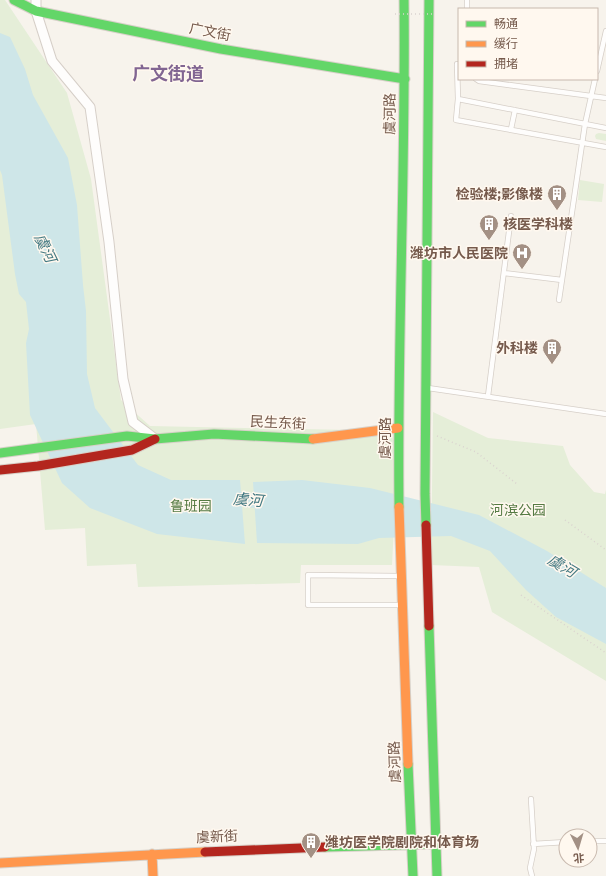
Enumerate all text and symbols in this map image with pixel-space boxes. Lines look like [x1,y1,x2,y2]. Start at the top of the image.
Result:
legend [458,8,598,80]
text: 畅通 [494,17,518,31]
street label: 广文街 [188,20,232,44]
text: 缓行 [494,37,518,51]
text: 拥堵 [494,57,518,71]
district label: 广文街道 [132,63,204,85]
street label: 虞河路 [381,93,399,135]
building icon: 检验楼;影像楼 [546,183,568,211]
place label: 检验楼;影像楼 [456,186,543,203]
building icon: 核医学科楼 [478,213,500,241]
place label: 核医学科楼 [503,216,573,233]
water label: 虞河 [30,231,61,268]
hospital icon: 潍坊市人民医院 [511,242,533,270]
place label: 潍坊市人民医院 [410,245,508,262]
building icon: 外科楼 [541,337,563,365]
place label: 外科楼 [496,340,538,357]
street label: 民生东街 [250,413,306,433]
street label: 虞河路 [377,417,394,459]
water label: 虞河 [232,490,267,511]
park label: 鲁班园 [170,498,212,515]
park label: 河滨公园 [490,502,546,519]
water label: 虞河 [545,551,582,583]
street label: 虞河路 [386,741,404,783]
street label: 虞新街 [196,827,238,847]
north arrow [558,828,598,868]
building icon: 潍坊医学院剧院和体育场 [300,831,322,859]
place label: 潍坊医学院剧院和体育场 [325,834,479,851]
text: 北 [573,851,585,864]

